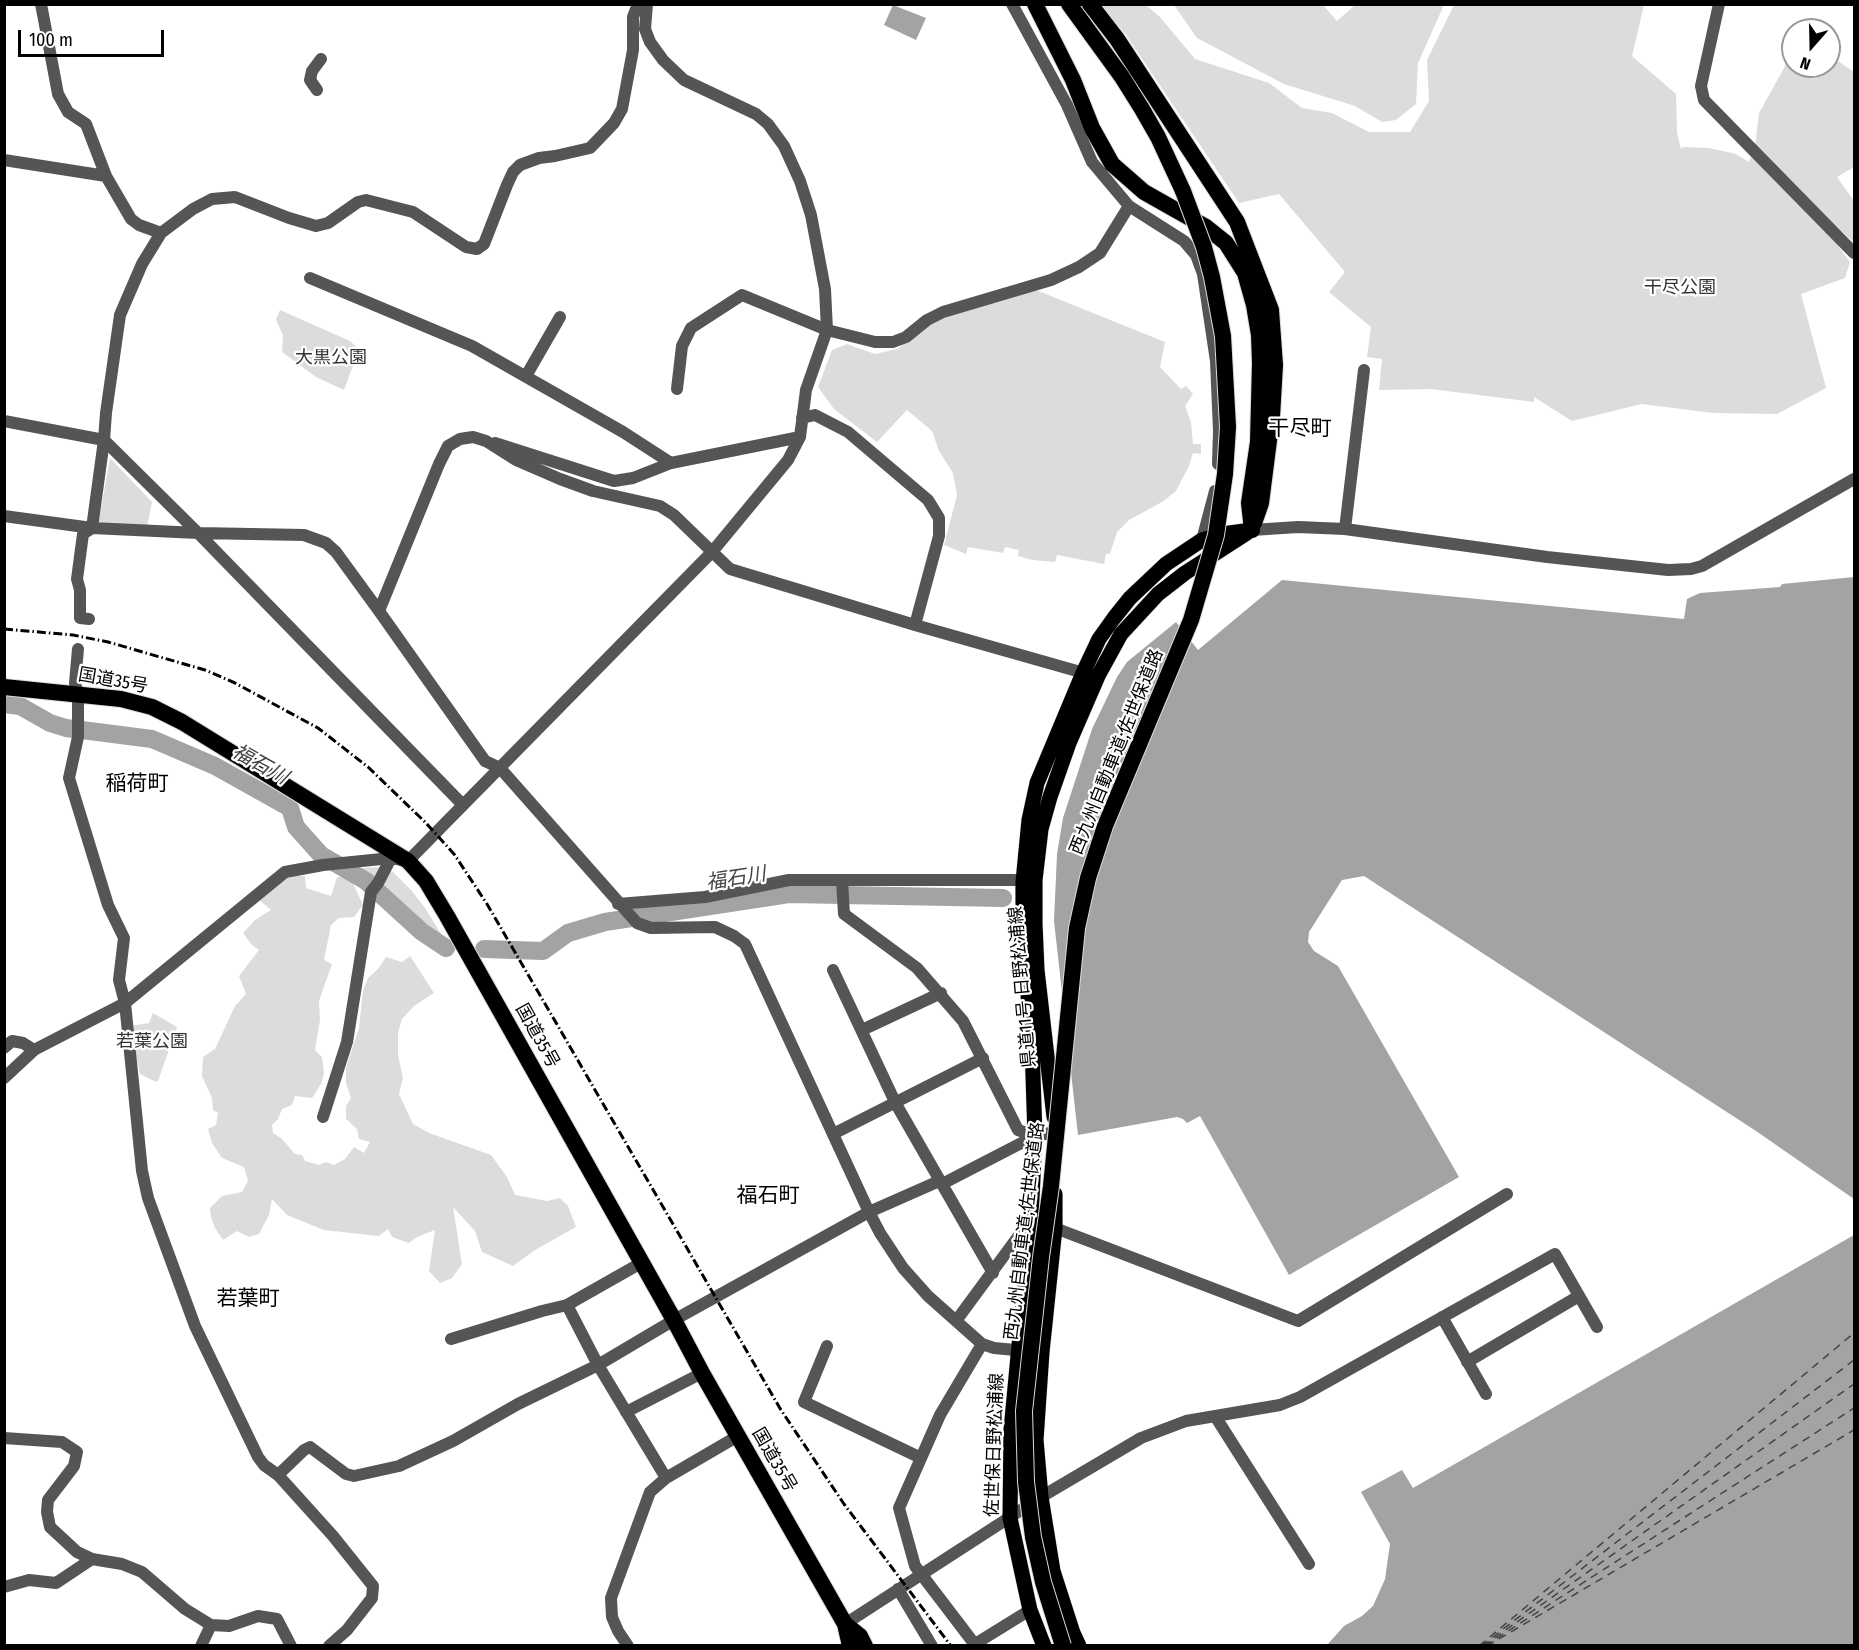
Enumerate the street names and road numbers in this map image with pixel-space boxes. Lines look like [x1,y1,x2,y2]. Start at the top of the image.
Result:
street label: 西九州自動車道;佐世保道路 [1066,646,1168,858]
street label: 国道35号 [76,664,150,698]
street label: 県道11号 日野松浦線 [1005,905,1041,1069]
street label: 国道35号 [510,1000,564,1072]
street label: 西九州自動車道;佐世保道路 [1001,1121,1049,1341]
street label: 佐世保日野松浦線 [982,1373,1008,1517]
street label: 国道35号 [747,1424,801,1496]

